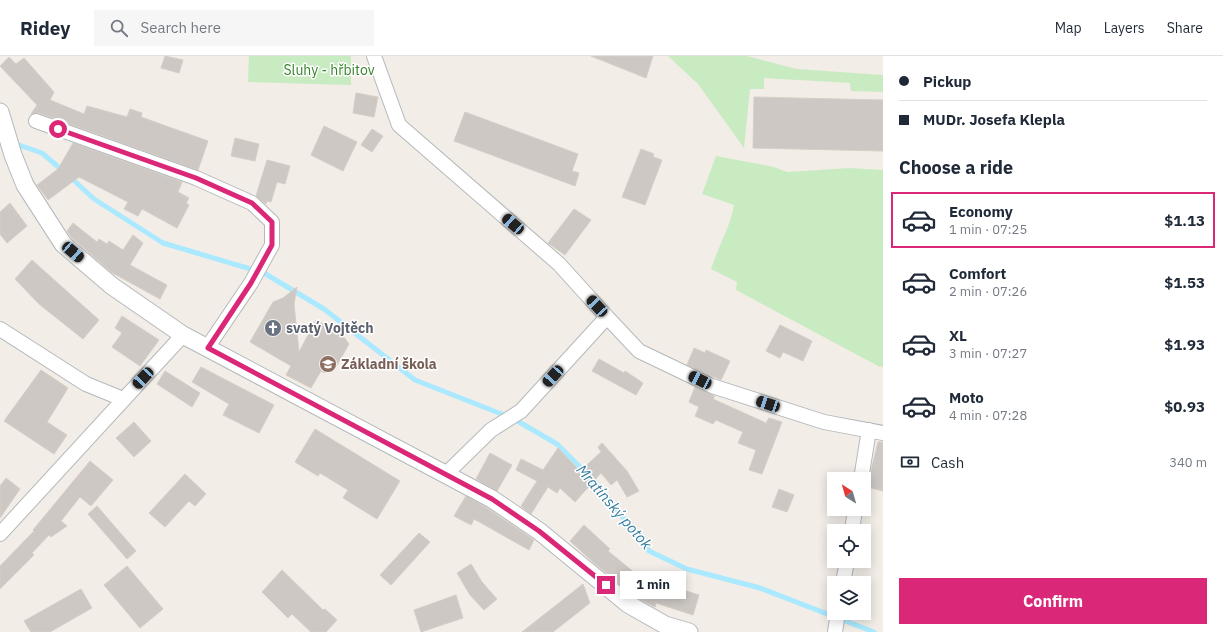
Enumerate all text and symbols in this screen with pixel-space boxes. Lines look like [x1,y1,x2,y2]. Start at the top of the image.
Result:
search box [94,10,374,46]
text: Ridey [20,16,70,40]
icon: search [108,17,130,39]
text: Search here [140,18,221,37]
text: Map [1055,19,1082,37]
text: Layers [1104,19,1145,37]
text: Share [1167,19,1203,37]
park label: Sluhy - hřbitov [283,61,375,79]
text: Pickup [923,72,971,91]
text: MUDr. Josefa Klepla [923,110,1065,129]
route start [49,120,67,138]
text: Choose a ride [899,156,1013,179]
icon: car [901,202,937,238]
text: Economy [949,202,1013,221]
text: $1.13 [1164,211,1205,230]
car [500,212,526,236]
text: 1 min · 07:25 [949,221,1027,238]
car [60,240,86,264]
icon: car [901,264,937,300]
text: Comfort [949,264,1006,283]
text: $1.53 [1164,273,1205,292]
text: 2 min · 07:26 [949,283,1027,300]
car [584,293,610,319]
church icon: svatý Vojtěch [263,318,283,338]
place label: svatý Vojtěch [286,319,374,337]
icon: car [901,326,937,362]
text: XL [949,326,967,345]
text: $1.93 [1164,335,1205,354]
text: 3 min · 07:27 [949,345,1027,362]
school or university icon: Základní škola [318,354,338,374]
place label: Základní škola [341,355,437,373]
car [541,363,565,389]
car [130,365,156,391]
car [687,369,713,391]
icon: car [901,388,937,424]
text: Moto [949,388,984,407]
car [755,395,781,413]
text: $0.93 [1164,397,1205,416]
text: 4 min · 07:28 [949,407,1027,424]
icon: cash [899,451,921,473]
text: Cash [931,453,964,472]
text: 340 m [1169,454,1207,471]
water label: Mratínský potok [572,460,657,553]
north arrow [827,472,871,516]
map controls [827,472,871,620]
button: locate [827,524,871,568]
callout: 1 min [620,571,686,599]
route end [597,576,615,594]
text: 1 min [636,576,670,593]
button: layers [827,576,871,620]
button: Confirm [899,578,1207,624]

